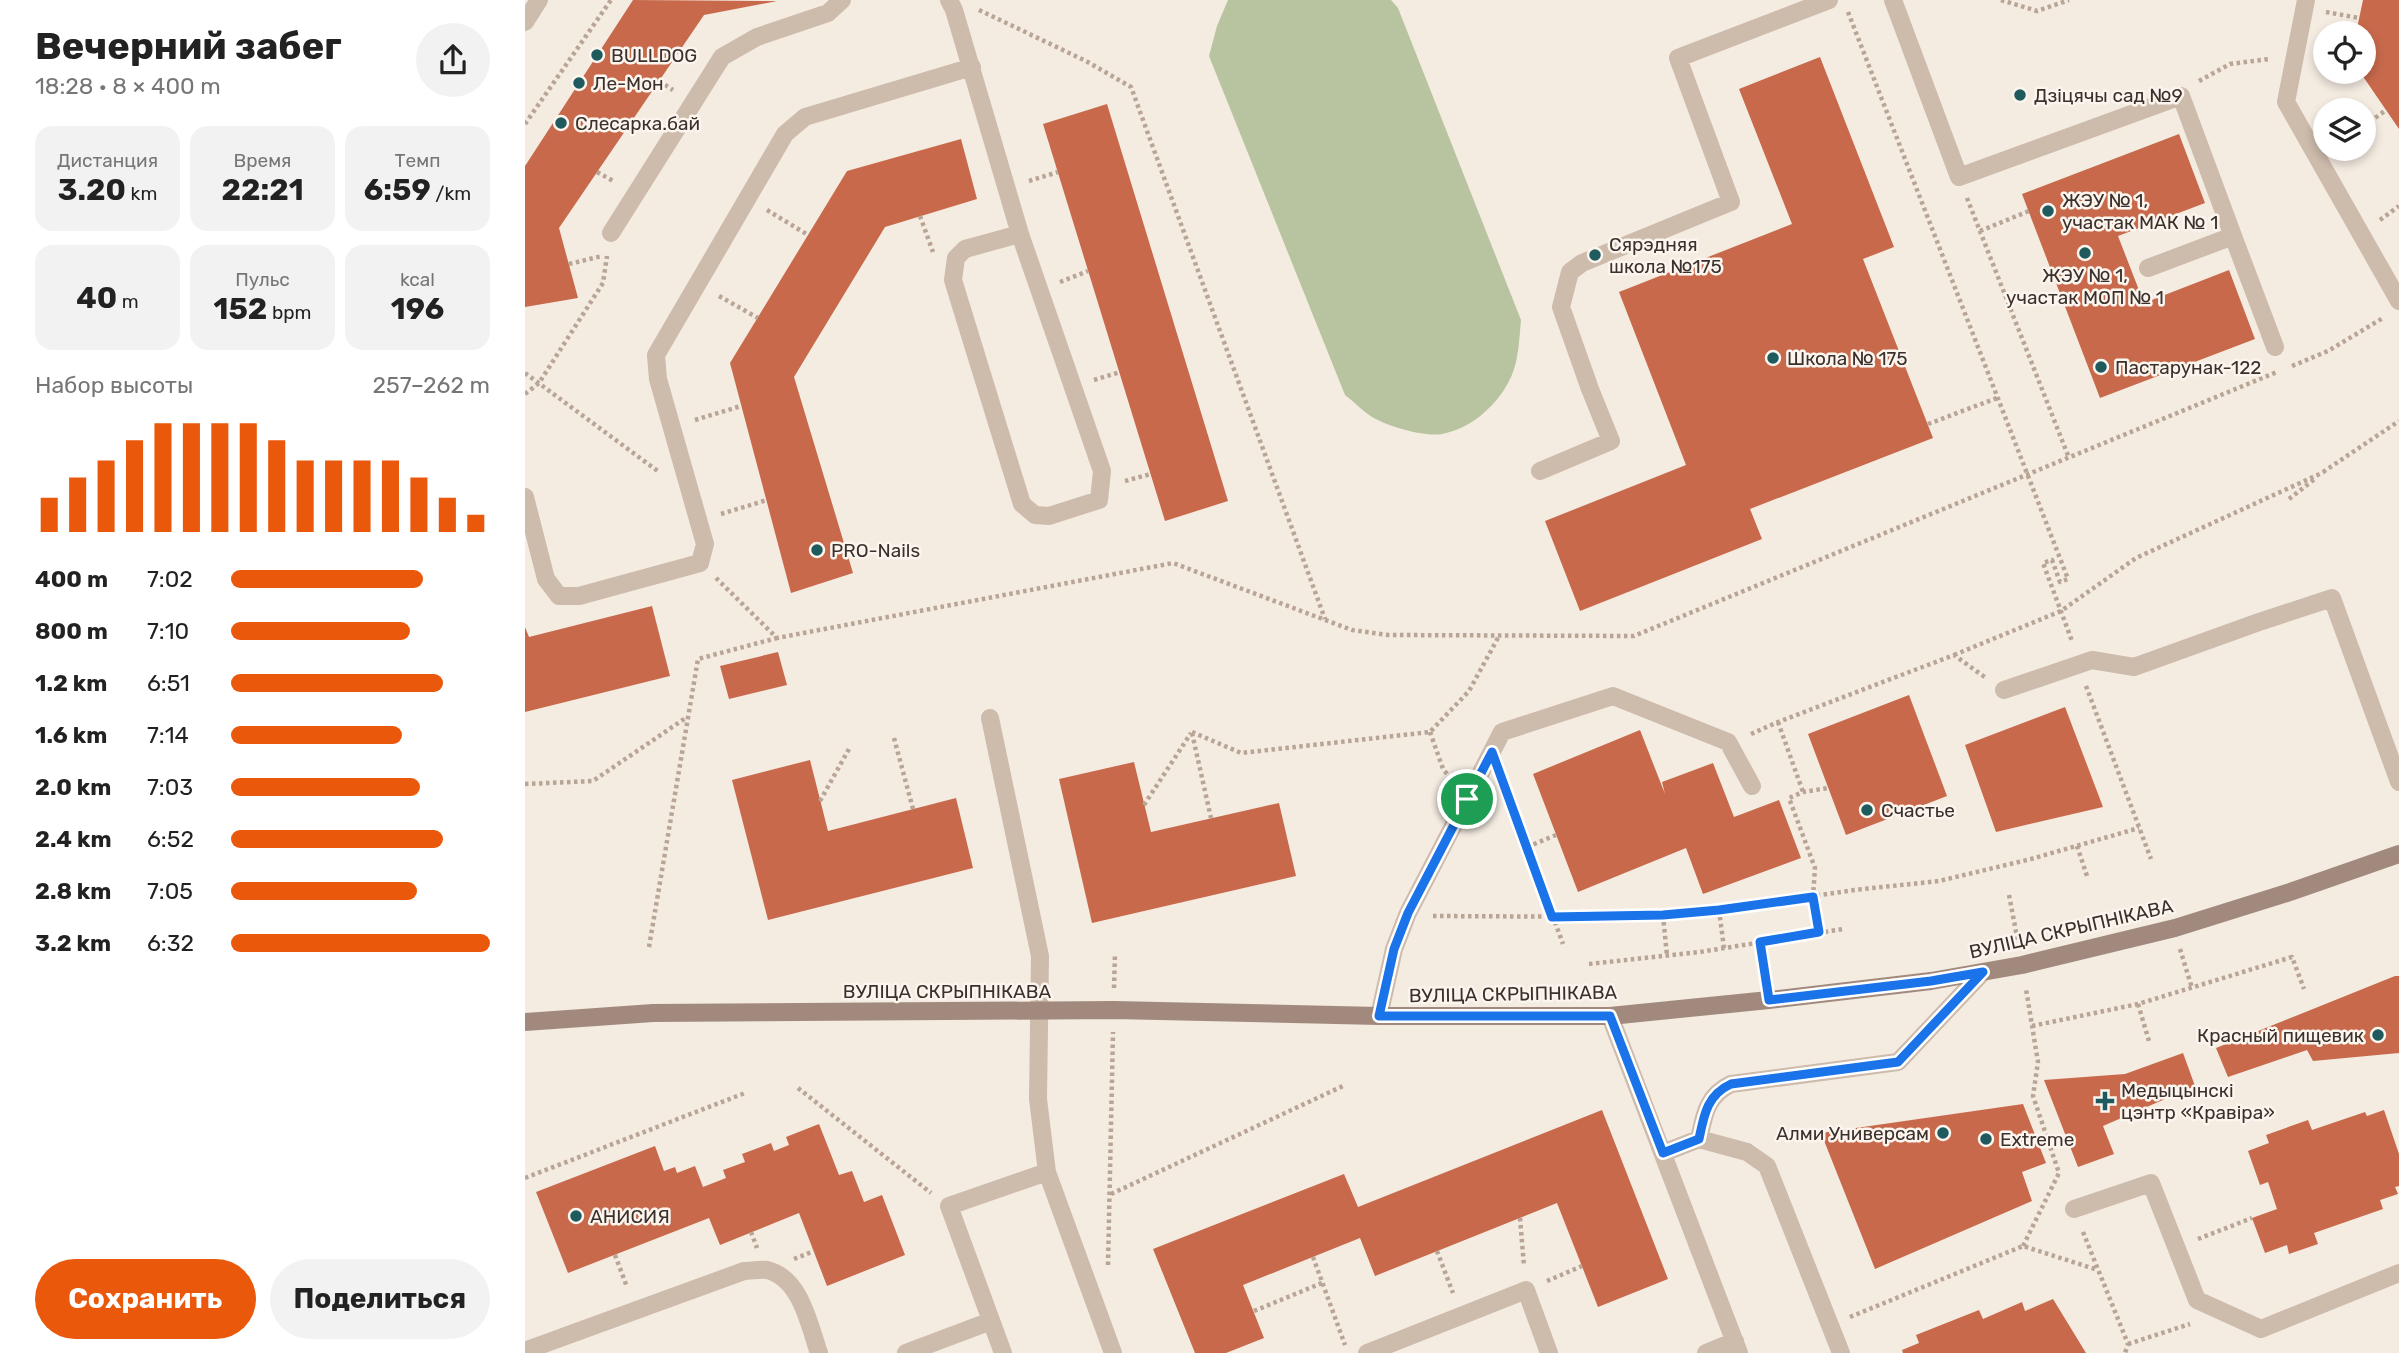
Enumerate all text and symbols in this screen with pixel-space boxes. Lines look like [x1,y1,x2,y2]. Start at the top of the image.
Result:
map controls [2313,21,2376,161]
button: locate [2313,21,2376,84]
text: Вечерний забег [35,23,342,69]
button: share [416,23,490,97]
place label: BULLDOG [611,44,697,67]
marker: BULLDOG [589,47,605,63]
text: 18:28 · 8 × 400 m [35,72,221,100]
place label: Ле-Мон [593,72,664,95]
marker: Ле-Мон [571,75,587,91]
place label: Дзіцячы сад №9 [2034,84,2183,107]
marker: Дзіцячы сад №9 [2012,87,2028,103]
button: layers [2313,98,2376,161]
place label: Слесарка.бай [575,112,700,135]
marker: Слесарка.бай [553,115,569,131]
text: Дистанция [57,149,158,172]
text: Время [234,149,291,172]
text: Темп [395,149,440,172]
text: 3.20 [58,172,126,208]
text: 22:21 [221,172,304,208]
text: 6:59 [364,172,431,208]
text: km [126,182,157,205]
text: /km [431,182,471,205]
place label: ЖЭУ № 1, участак МАК № 1 [2062,189,2218,234]
marker: ЖЭУ № 1, участак МАК № 1 [2040,203,2056,219]
place label: Сярэдняя школа №175 [1609,233,1722,278]
marker: ЖЭУ № 1, участак МОП № 1 [2077,245,2093,261]
marker: Сярэдняя школа №175 [1587,247,1603,263]
place label: ЖЭУ № 1, участак МОП № 1 [2006,264,2164,309]
text: Пульс [235,268,290,291]
text: kcal [400,268,435,291]
text: 40 [76,280,117,316]
text: m [117,290,139,313]
text: 152 [214,291,267,327]
text: 196 [391,291,444,327]
text: bpm [267,301,311,324]
place label: Школа № 175 [1787,347,1908,370]
marker: Школа № 175 [1765,350,1781,366]
place label: Пастарунак-122 [2115,356,2262,379]
marker: Пастарунак-122 [2093,359,2109,375]
text: Набор высоты [35,371,193,399]
text: 257–262 m [373,371,490,399]
place label: PRO-Nails [831,539,920,562]
marker: PRO-Nails [809,542,825,558]
text: 400 m [35,565,108,593]
text: 7:02 [147,565,193,593]
text: 800 m [35,617,108,645]
text: 7:10 [147,617,189,645]
text: 1.2 km [35,669,107,697]
text: 6:51 [147,669,190,697]
text: 1.6 km [35,721,107,749]
text: 7:14 [147,721,189,749]
pin [1437,769,1497,829]
text: 2.0 km [35,773,111,801]
text: 7:03 [147,773,193,801]
icon: arrive [1448,780,1486,818]
place label: Счастье [1881,799,1955,822]
marker: Счастье [1859,802,1875,818]
text: 2.4 km [35,825,111,853]
text: 6:52 [147,825,194,853]
text: 2.8 km [35,877,111,905]
text: 7:05 [147,877,193,905]
street label: ВУЛІЦА СКРЫПНІКАВА [1967,894,2175,964]
text: 3.2 km [35,929,111,957]
text: 6:32 [147,929,194,957]
street label: ВУЛІЦА СКРЫПНІКАВА [843,980,1052,1003]
street label: ВУЛІЦА СКРЫПНІКАВА [1409,981,1618,1007]
place label: Красный пищевик [2197,1024,2364,1047]
marker: Красный пищевик [2370,1027,2386,1043]
place label: Медыцынскі цэнтр «Кравіра» [2121,1079,2275,1124]
marker: Медыцынскі цэнтр «Кравіра» [2095,1091,2115,1111]
place label: Алми Универсам [1776,1122,1929,1145]
marker: Алми Универсам [1935,1125,1951,1141]
place label: Extreme [2000,1128,2074,1151]
marker: Extreme [1978,1131,1994,1147]
place label: АНИСИЯ [590,1205,670,1228]
marker: АНИСИЯ [568,1208,584,1224]
button: Сохранить [35,1259,256,1339]
button: Поделиться [270,1259,490,1339]

